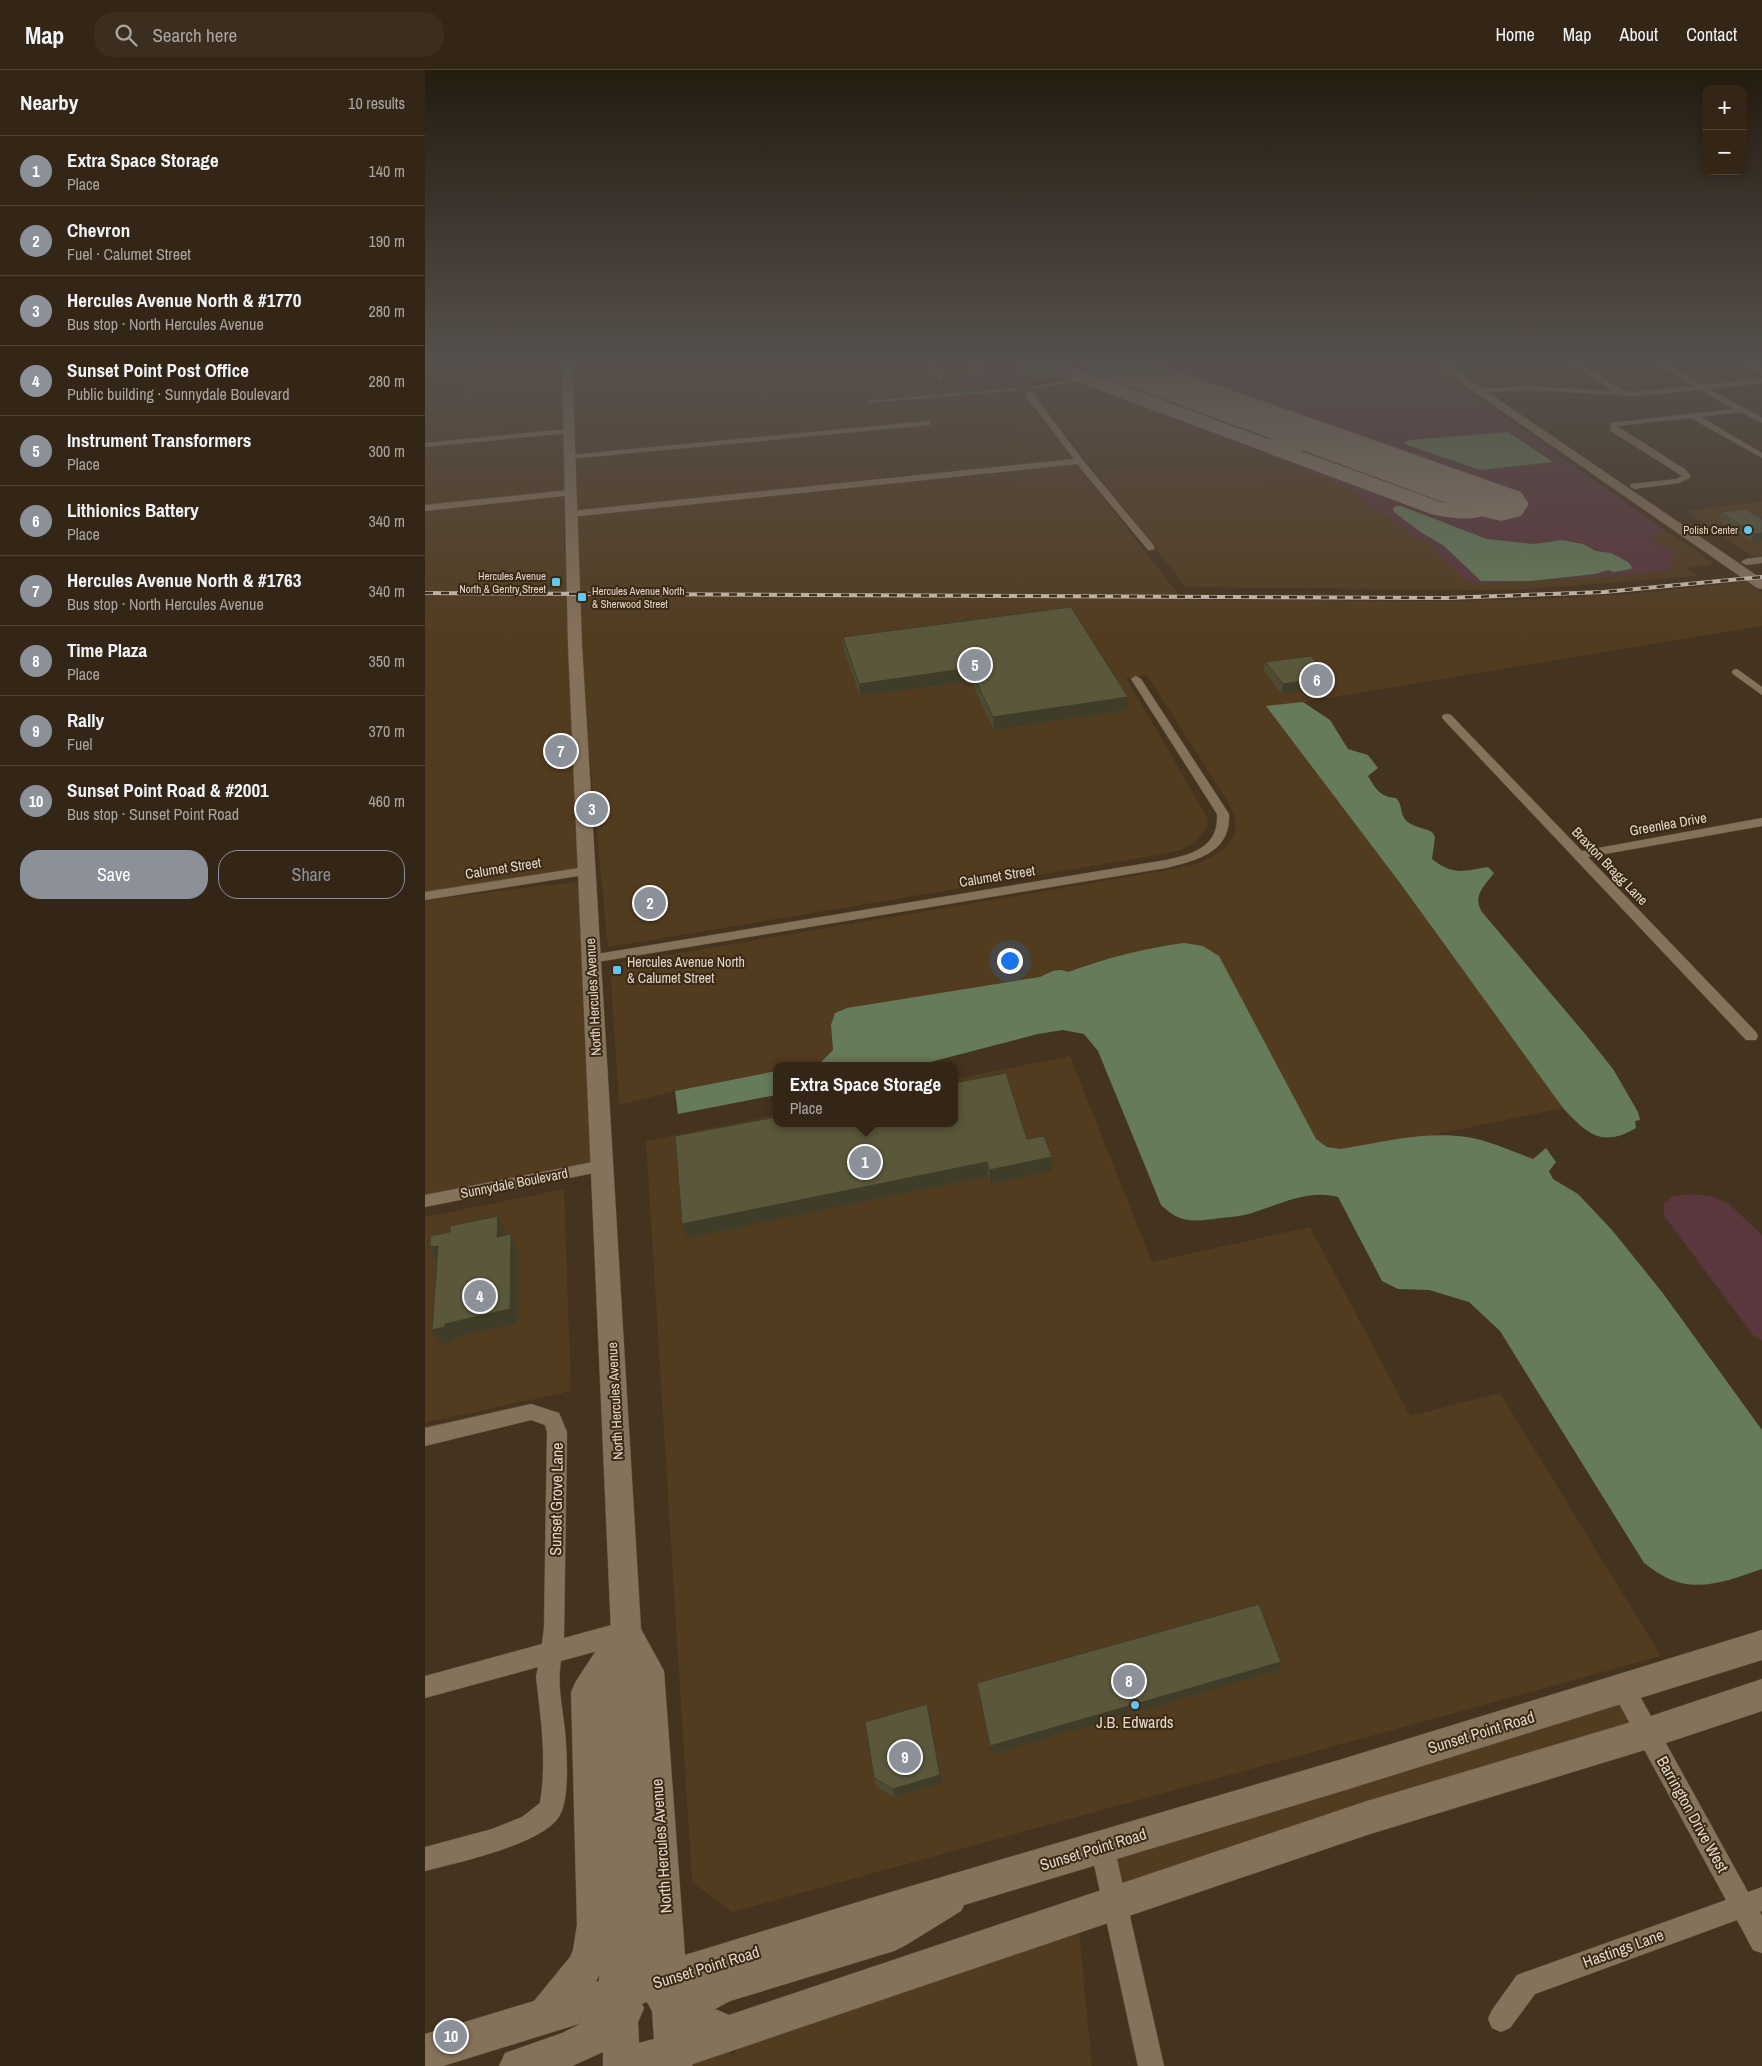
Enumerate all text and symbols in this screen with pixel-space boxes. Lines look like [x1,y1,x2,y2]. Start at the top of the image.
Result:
search box [94,12,444,57]
text: Map [25,19,64,51]
icon: search [112,21,140,49]
text: Search here [152,22,237,48]
text: Home [1495,22,1535,47]
text: Map [1563,22,1592,47]
text: About [1620,22,1658,47]
text: Contact [1686,22,1737,47]
map controls [1702,85,1747,175]
button: + [1702,85,1747,130]
text: Nearby [20,88,78,117]
text: 10 results [348,92,405,114]
button: − [1702,130,1747,175]
text: Extra Space Storage [67,147,219,173]
text: 1 [32,160,40,182]
text: 140 m [369,160,405,182]
text: Place [67,173,100,195]
text: Chevron [67,217,130,243]
text: 2 [32,230,40,252]
text: 190 m [369,230,405,252]
text: Fuel · Calumet Street [67,243,191,265]
text: Hercules Avenue North & #1770 [67,287,301,313]
text: 3 [32,300,40,322]
text: 280 m [369,300,405,322]
text: Bus stop · North Hercules Avenue [67,313,264,335]
text: Sunset Point Post Office [67,357,249,383]
text: 4 [32,370,40,392]
text: 280 m [369,370,405,392]
text: Public building · Sunnydale Boulevard [67,383,289,405]
text: Instrument Transformers [67,427,251,453]
text: 5 [32,440,40,462]
text: 300 m [369,440,405,462]
text: Place [67,453,100,475]
text: Lithionics Battery [67,497,199,523]
text: 6 [32,510,40,532]
text: 340 m [369,510,405,532]
text: Place [67,523,100,545]
place label: Polish Center [1683,523,1738,537]
marker: Polish Center [1742,524,1754,536]
text: Hercules Avenue North & #1763 [67,567,301,593]
place label: Hercules Avenue North & Gentry Street [459,569,546,596]
marker: Hercules Avenue North & Gentry Street [550,576,562,588]
text: 7 [32,580,40,602]
text: 340 m [369,580,405,602]
place label: Hercules Avenue North & Sherwood Street [592,584,685,611]
marker: Hercules Avenue North & Sherwood Street [576,591,588,603]
text: Bus stop · North Hercules Avenue [67,593,264,615]
text: Time Plaza [67,637,147,663]
pin: 5 [959,646,991,684]
text: 8 [32,650,40,672]
text: 350 m [369,650,405,672]
pin: 6 [1301,661,1333,699]
text: Place [67,663,100,685]
text: Rally [67,707,104,733]
text: 9 [32,720,40,742]
text: 370 m [369,720,405,742]
pin: 7 [545,732,577,770]
text: Fuel [67,733,93,755]
text: Sunset Point Road & #2001 [67,777,269,803]
text: 10 [29,790,43,812]
text: 460 m [369,790,405,812]
pin: 3 [576,790,608,828]
text: Bus stop · Sunset Point Road [67,803,239,825]
street label: Greenlea Drive [1628,808,1708,840]
street label: Braxton Bragg Lane [1568,823,1652,909]
button: Save [20,850,208,899]
button: Share [218,850,405,899]
street label: Calumet Street [464,853,542,883]
street label: Calumet Street [958,861,1036,891]
pin: 2 [634,884,666,922]
street label: North Hercules Avenue [581,938,605,1056]
your location [997,948,1023,974]
place label: Hercules Avenue North & Calumet Street [627,953,745,987]
marker: Hercules Avenue North & Calumet Street [611,964,623,976]
popup [773,1062,958,1127]
text: Extra Space Storage [790,1071,941,1097]
text: Place [790,1097,823,1119]
pin: 1 [849,1143,881,1181]
street label: Sunnydale Boulevard [459,1164,569,1202]
pin: 4 [464,1277,496,1315]
street label: North Hercules Avenue [603,1342,627,1460]
street label: Sunset Grove Lane [544,1442,568,1556]
pin: 8 [1113,1662,1145,1700]
marker: J.B. Edwards [1129,1699,1141,1711]
street label: Sunset Point Road [1425,1705,1537,1759]
place label: J.B. Edwards [1096,1711,1174,1733]
pin: 9 [889,1738,921,1776]
street label: Barrington Drive West [1652,1752,1734,1876]
street label: North Hercules Avenue [645,1778,677,1914]
street label: Sunset Point Road [1037,1822,1149,1876]
street label: Hastings Lane [1579,1923,1667,1973]
street label: Sunset Point Road [650,1940,762,1994]
pin: 10 [435,2017,467,2055]

